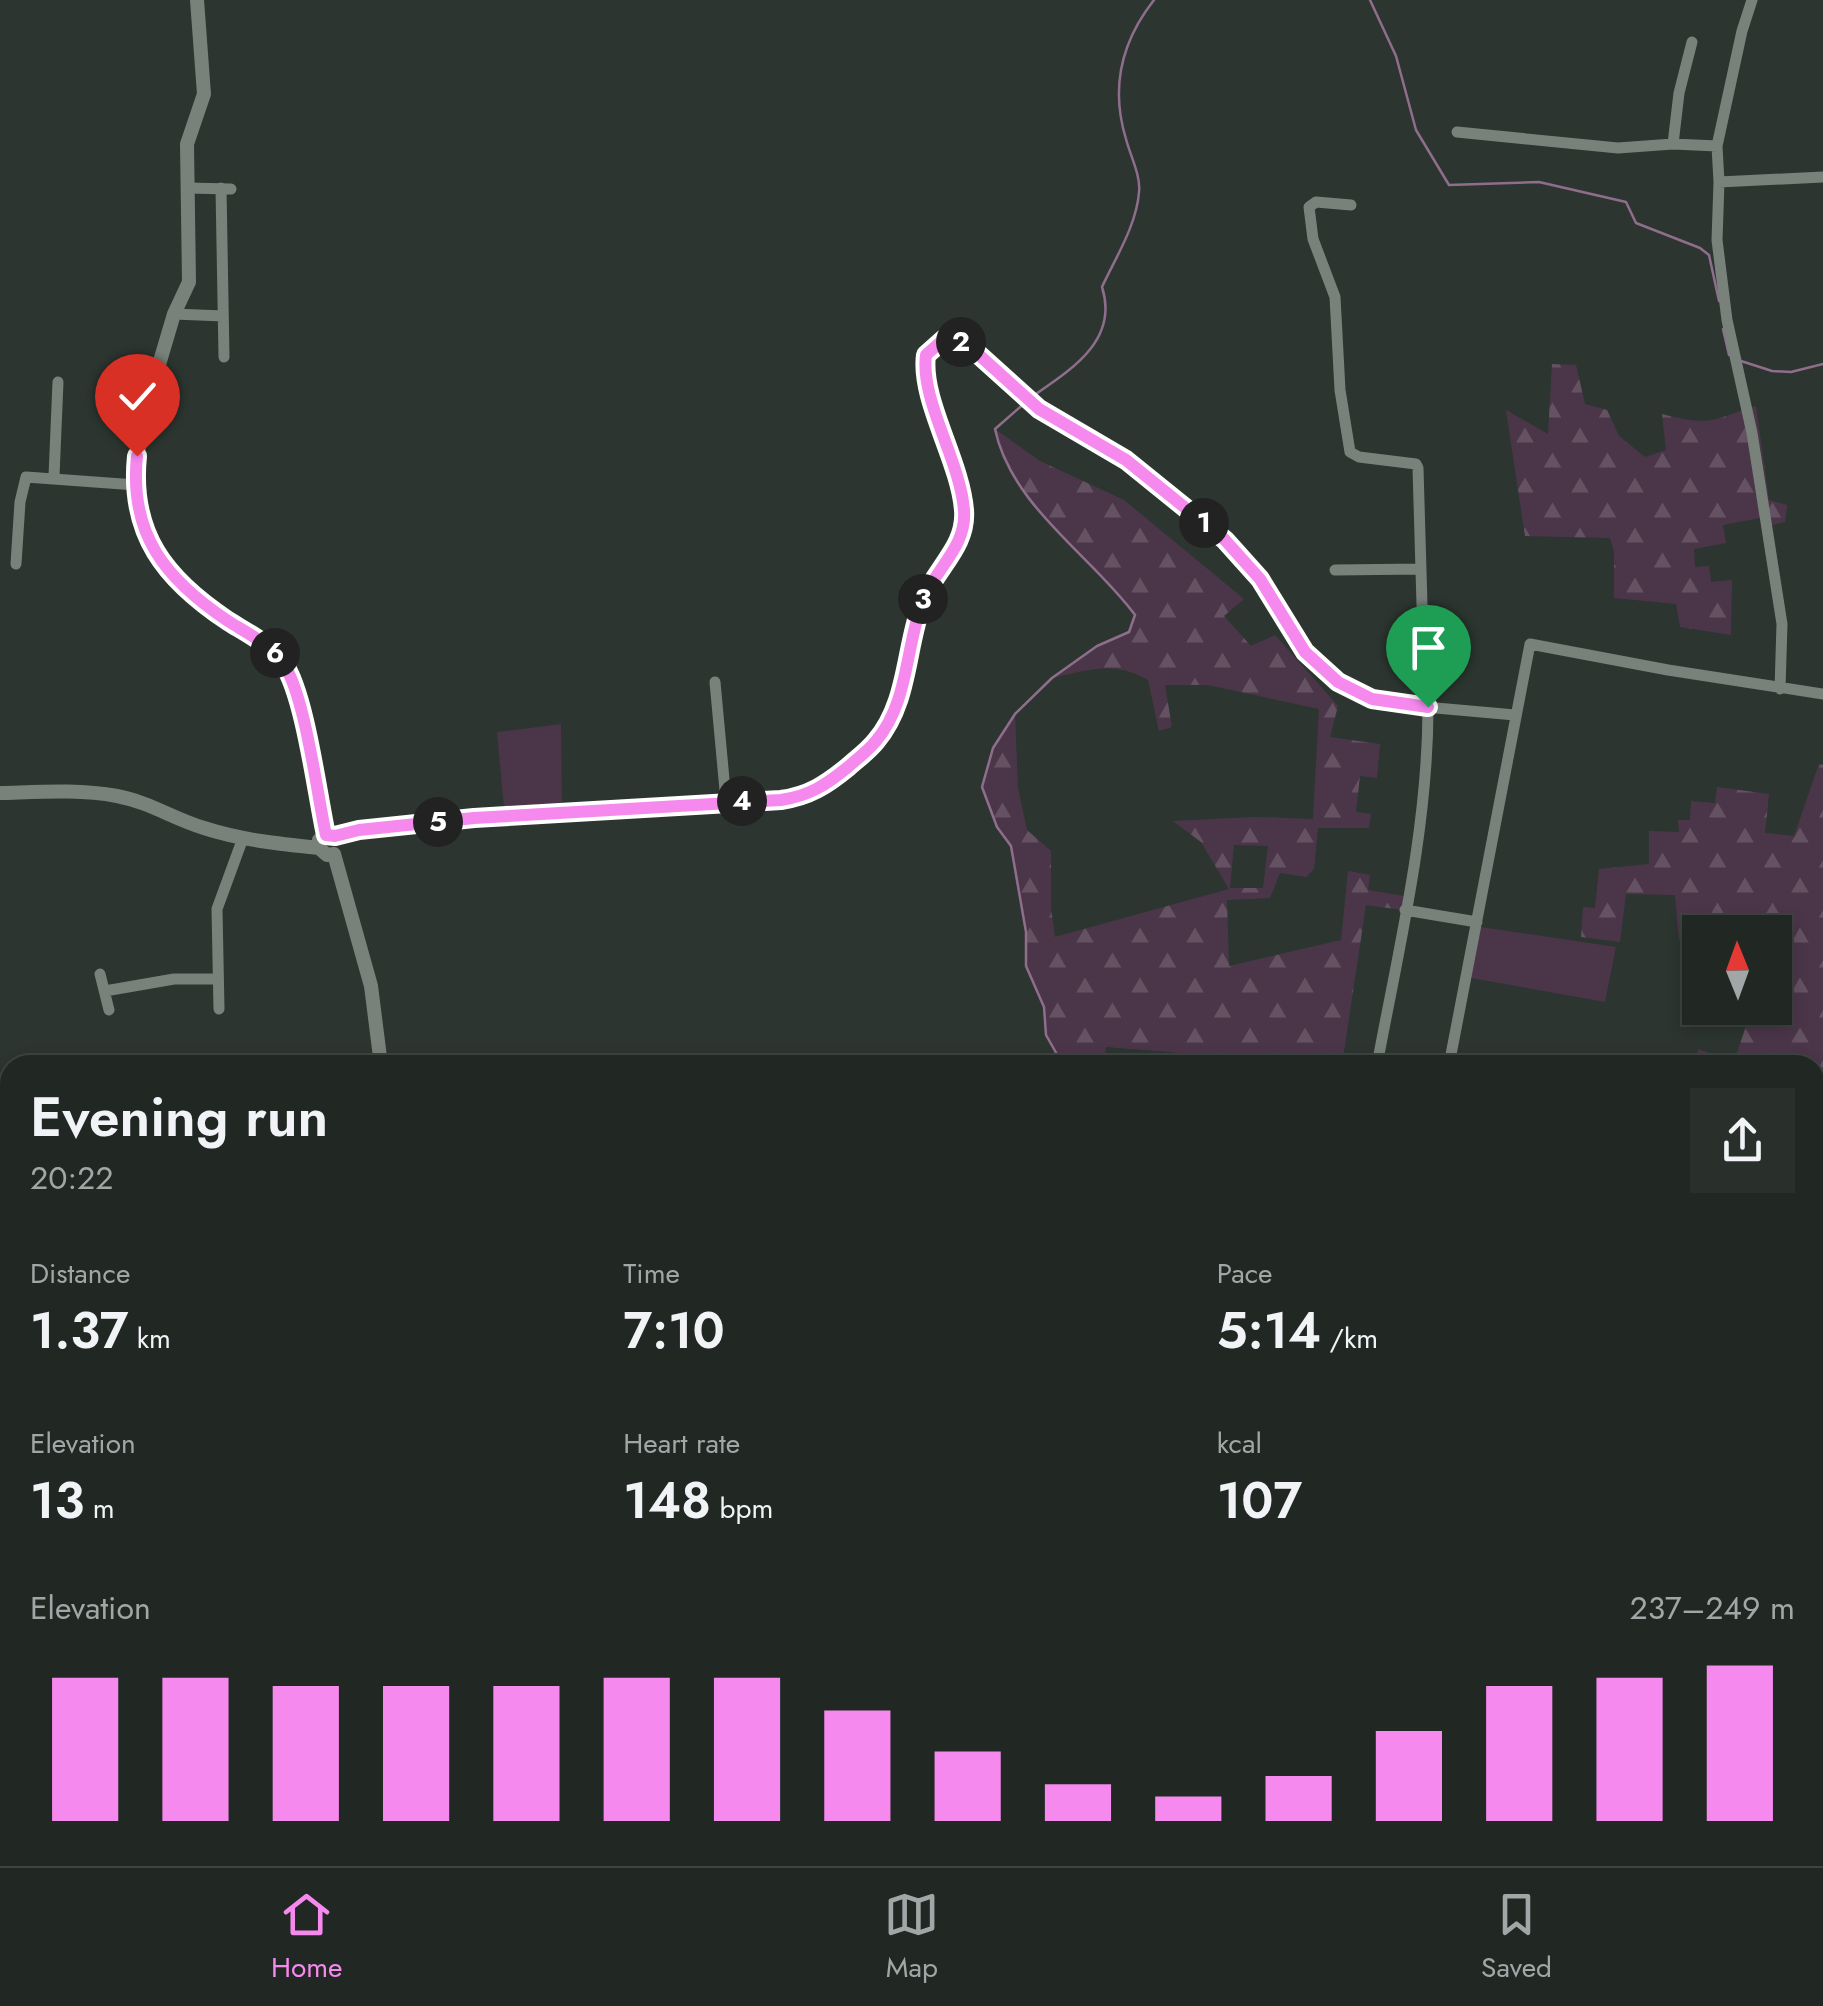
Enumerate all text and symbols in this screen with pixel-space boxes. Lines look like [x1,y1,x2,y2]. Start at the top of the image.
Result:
pin: 2 [936,317,986,367]
text: 2 [952,321,970,362]
pin [95,354,180,457]
icon: check [110,369,165,424]
pin: 1 [1179,498,1229,548]
text: 1 [1197,502,1211,543]
pin: 3 [898,574,948,624]
text: 3 [914,578,932,619]
pin [1386,605,1471,708]
icon: arrive [1401,620,1456,675]
pin: 6 [250,628,300,678]
text: 6 [266,632,284,673]
pin: 4 [717,776,767,826]
text: 4 [732,780,752,821]
pin: 5 [413,797,463,847]
text: 5 [429,801,447,842]
north arrow [1682,915,1792,1025]
map controls [1682,915,1792,1025]
text: Evening run [30,1077,328,1157]
button: share [1690,1088,1795,1193]
text: 20:22 [30,1155,113,1201]
text: Distance [30,1253,130,1294]
text: Time [623,1253,680,1294]
text: Pace [1217,1253,1272,1294]
text: 1.37 [30,1294,128,1367]
text: 7:10 [623,1294,725,1367]
text: 5:14 [1217,1294,1321,1367]
text: km [128,1318,171,1359]
text: /km [1321,1318,1378,1359]
text: Elevation [30,1423,136,1464]
text: Heart rate [623,1423,740,1464]
text: kcal [1217,1423,1262,1464]
text: 13 [30,1464,84,1537]
text: 148 [623,1464,711,1537]
text: 107 [1217,1464,1302,1537]
text: m [84,1488,115,1529]
text: bpm [711,1488,773,1529]
text: Elevation [30,1585,151,1631]
text: 237–249 m [1629,1585,1795,1631]
tab: Home [271,1887,342,1988]
tab: Map [884,1887,939,1988]
tab: Saved [1481,1887,1552,1988]

